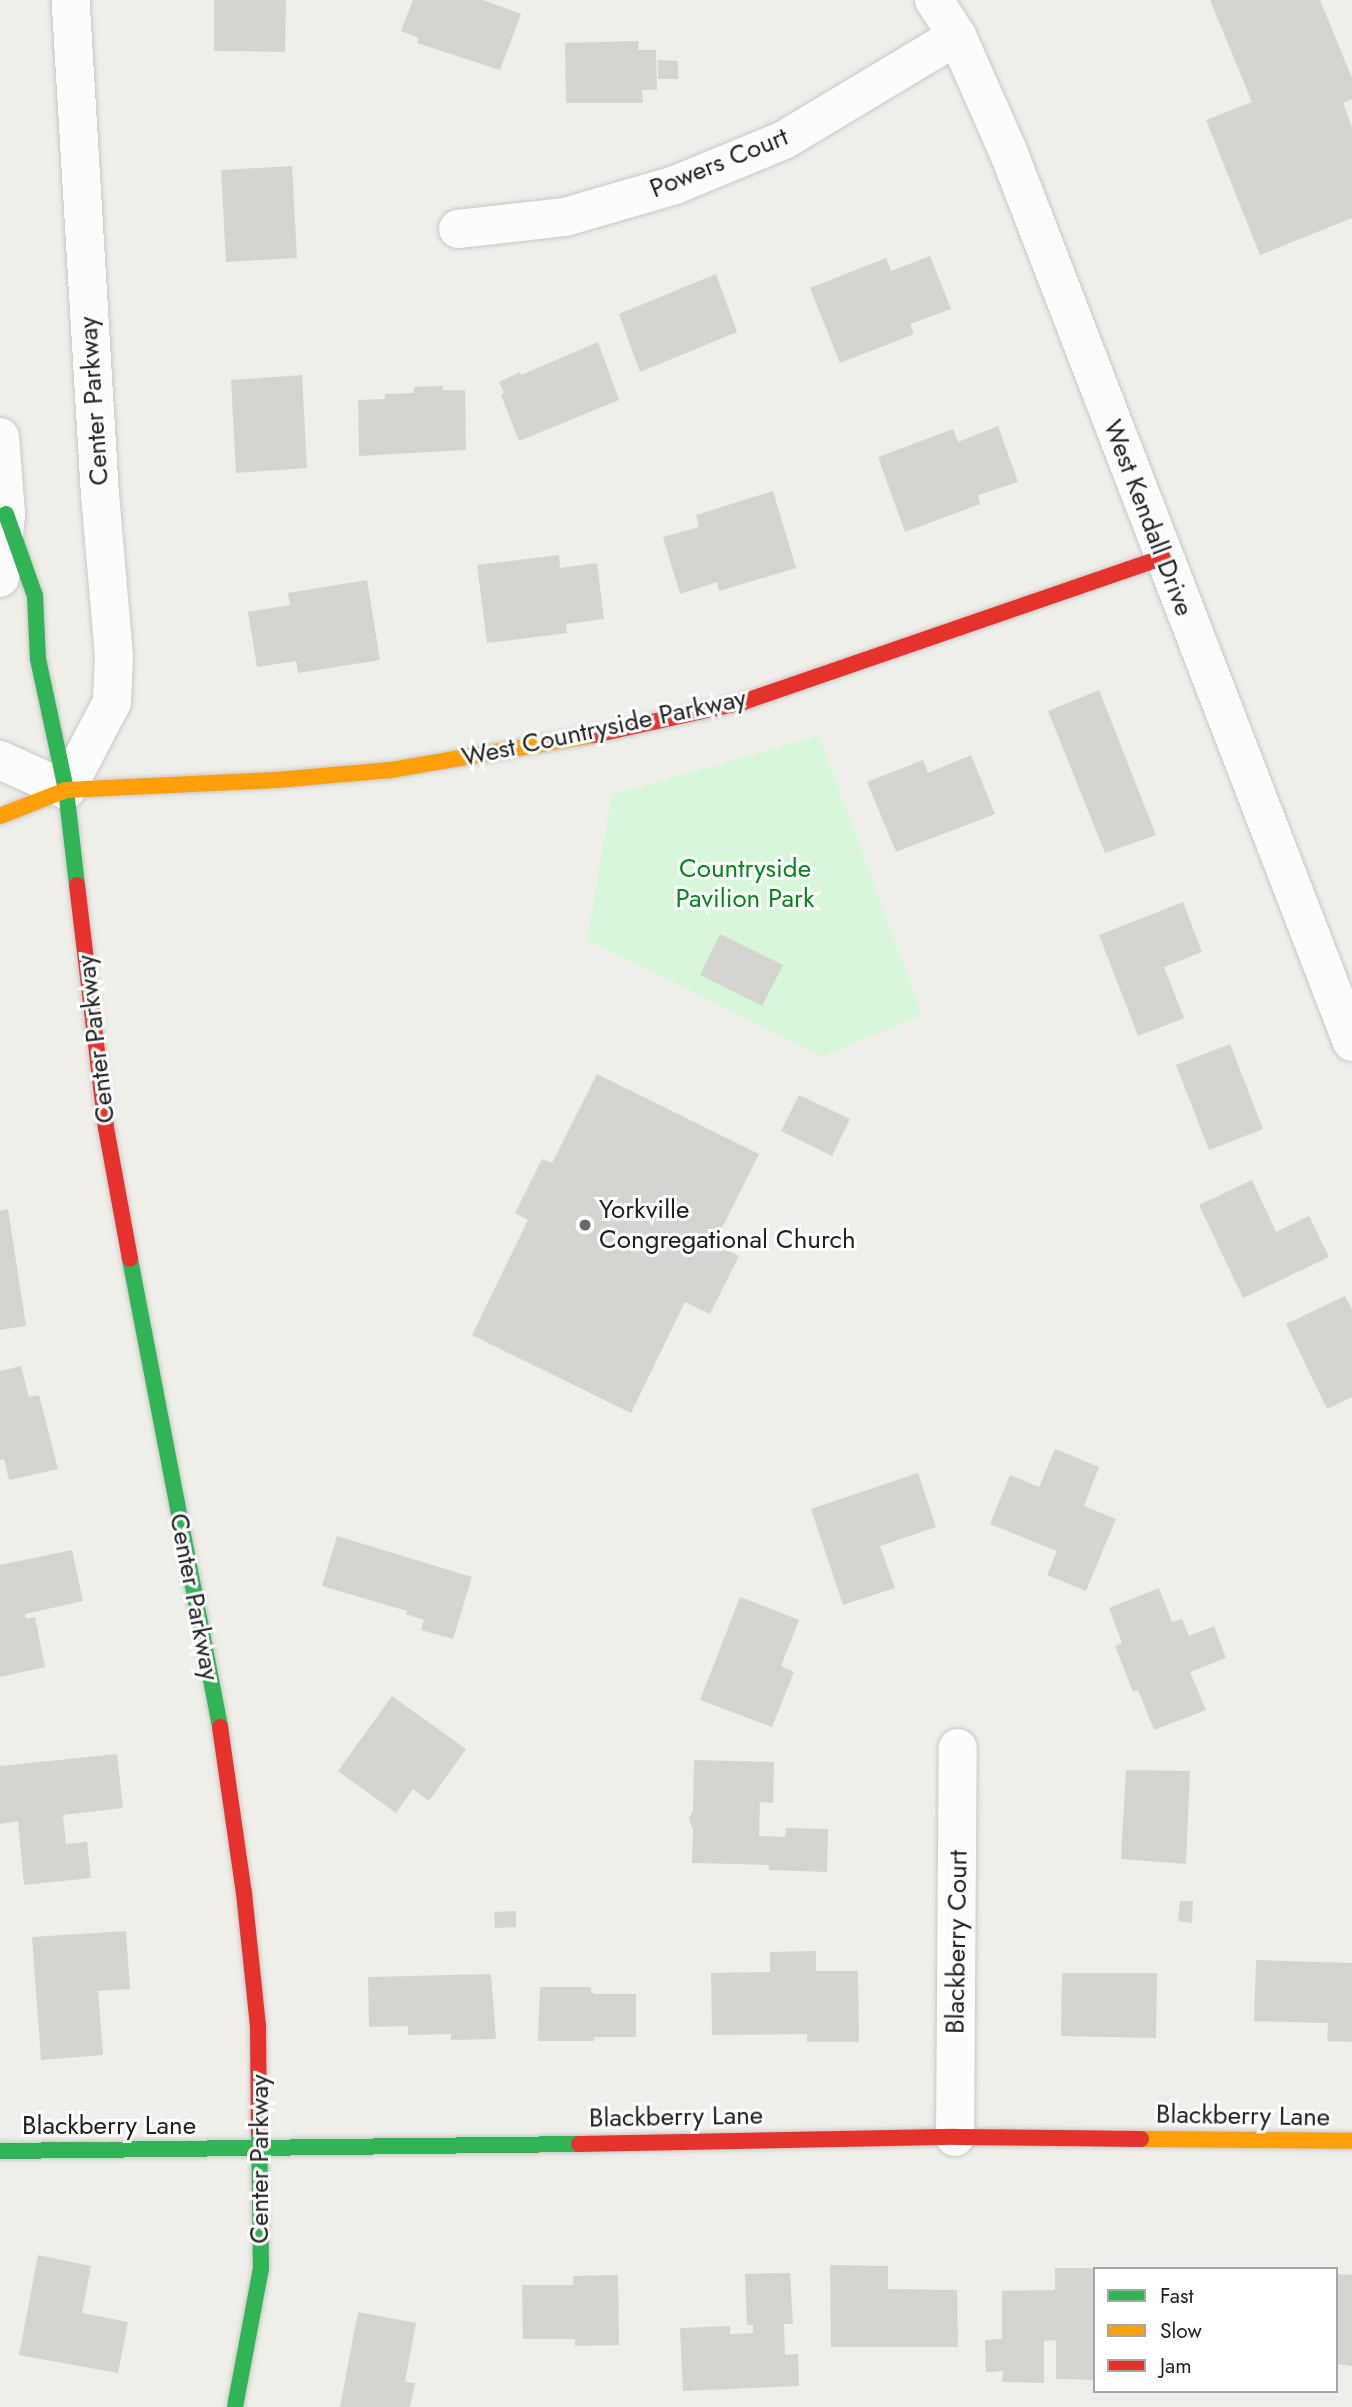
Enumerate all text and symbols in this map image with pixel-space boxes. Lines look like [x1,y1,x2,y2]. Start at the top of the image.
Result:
street label: Powers Court [645,121,793,205]
street label: Center Parkway [73,315,115,487]
street label: West Kendall Drive [1096,416,1200,620]
street label: West Countryside Parkway [459,683,749,773]
park label: Countryside Pavilion Park [676,853,814,914]
street label: Center Parkway [70,953,122,1125]
place label: Yorkville Congregational Church [599,1194,856,1256]
marker: Yorkville Congregational Church [577,1217,593,1233]
street label: Center Parkway [163,1511,225,1683]
street label: Blackberry Court [940,1850,974,2034]
street label: Center Parkway [244,2074,276,2244]
street label: Blackberry Lane [1156,2099,1330,2133]
street label: Blackberry Lane [589,2100,763,2134]
street label: Blackberry Lane [22,2110,196,2142]
legend [1093,2267,1338,2393]
text: Fast [1160,2281,1193,2311]
text: Slow [1160,2316,1202,2346]
text: Jam [1160,2351,1192,2381]

